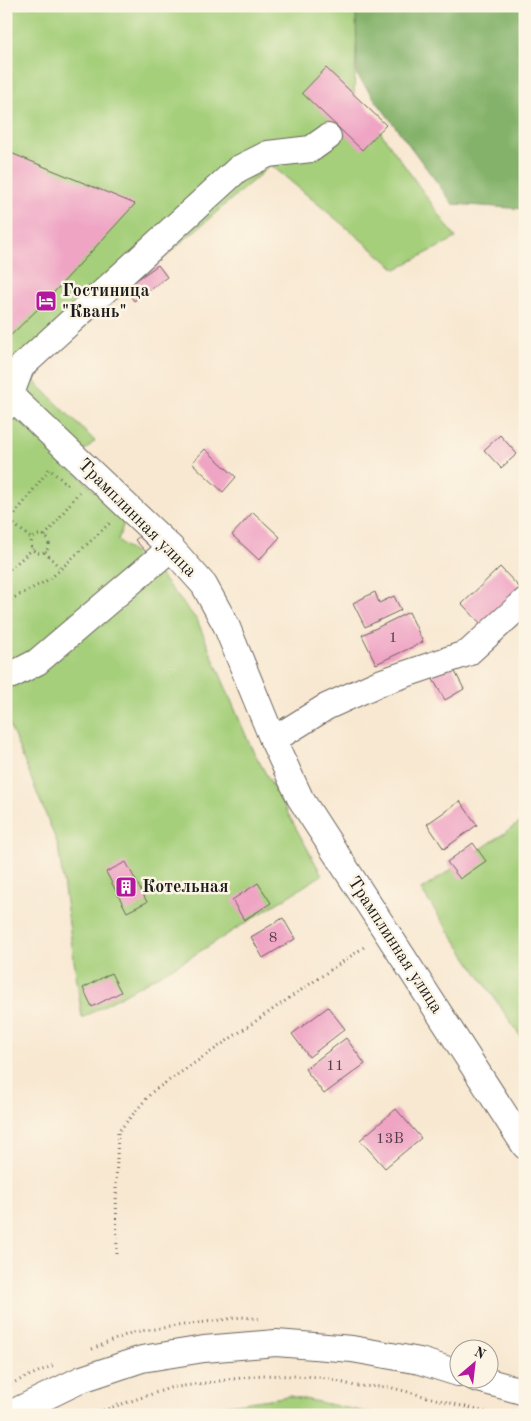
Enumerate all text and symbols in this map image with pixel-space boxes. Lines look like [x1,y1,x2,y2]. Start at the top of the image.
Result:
place label: Гостиница "Квань" [62,282,150,321]
hotel icon: Гостиница "Квань" [34,289,58,313]
street label: Трамплинная улица [74,455,200,581]
house number: 1 [389,631,397,646]
street label: Трамплинная улица [344,873,446,1017]
building icon: Котельная [114,875,138,899]
place label: Котельная [142,878,229,896]
house number: 8 [269,931,277,946]
house number: 11 [326,1059,344,1074]
house number: 13В [376,1132,404,1147]
north arrow [448,1338,498,1388]
text: N [472,1345,488,1362]

